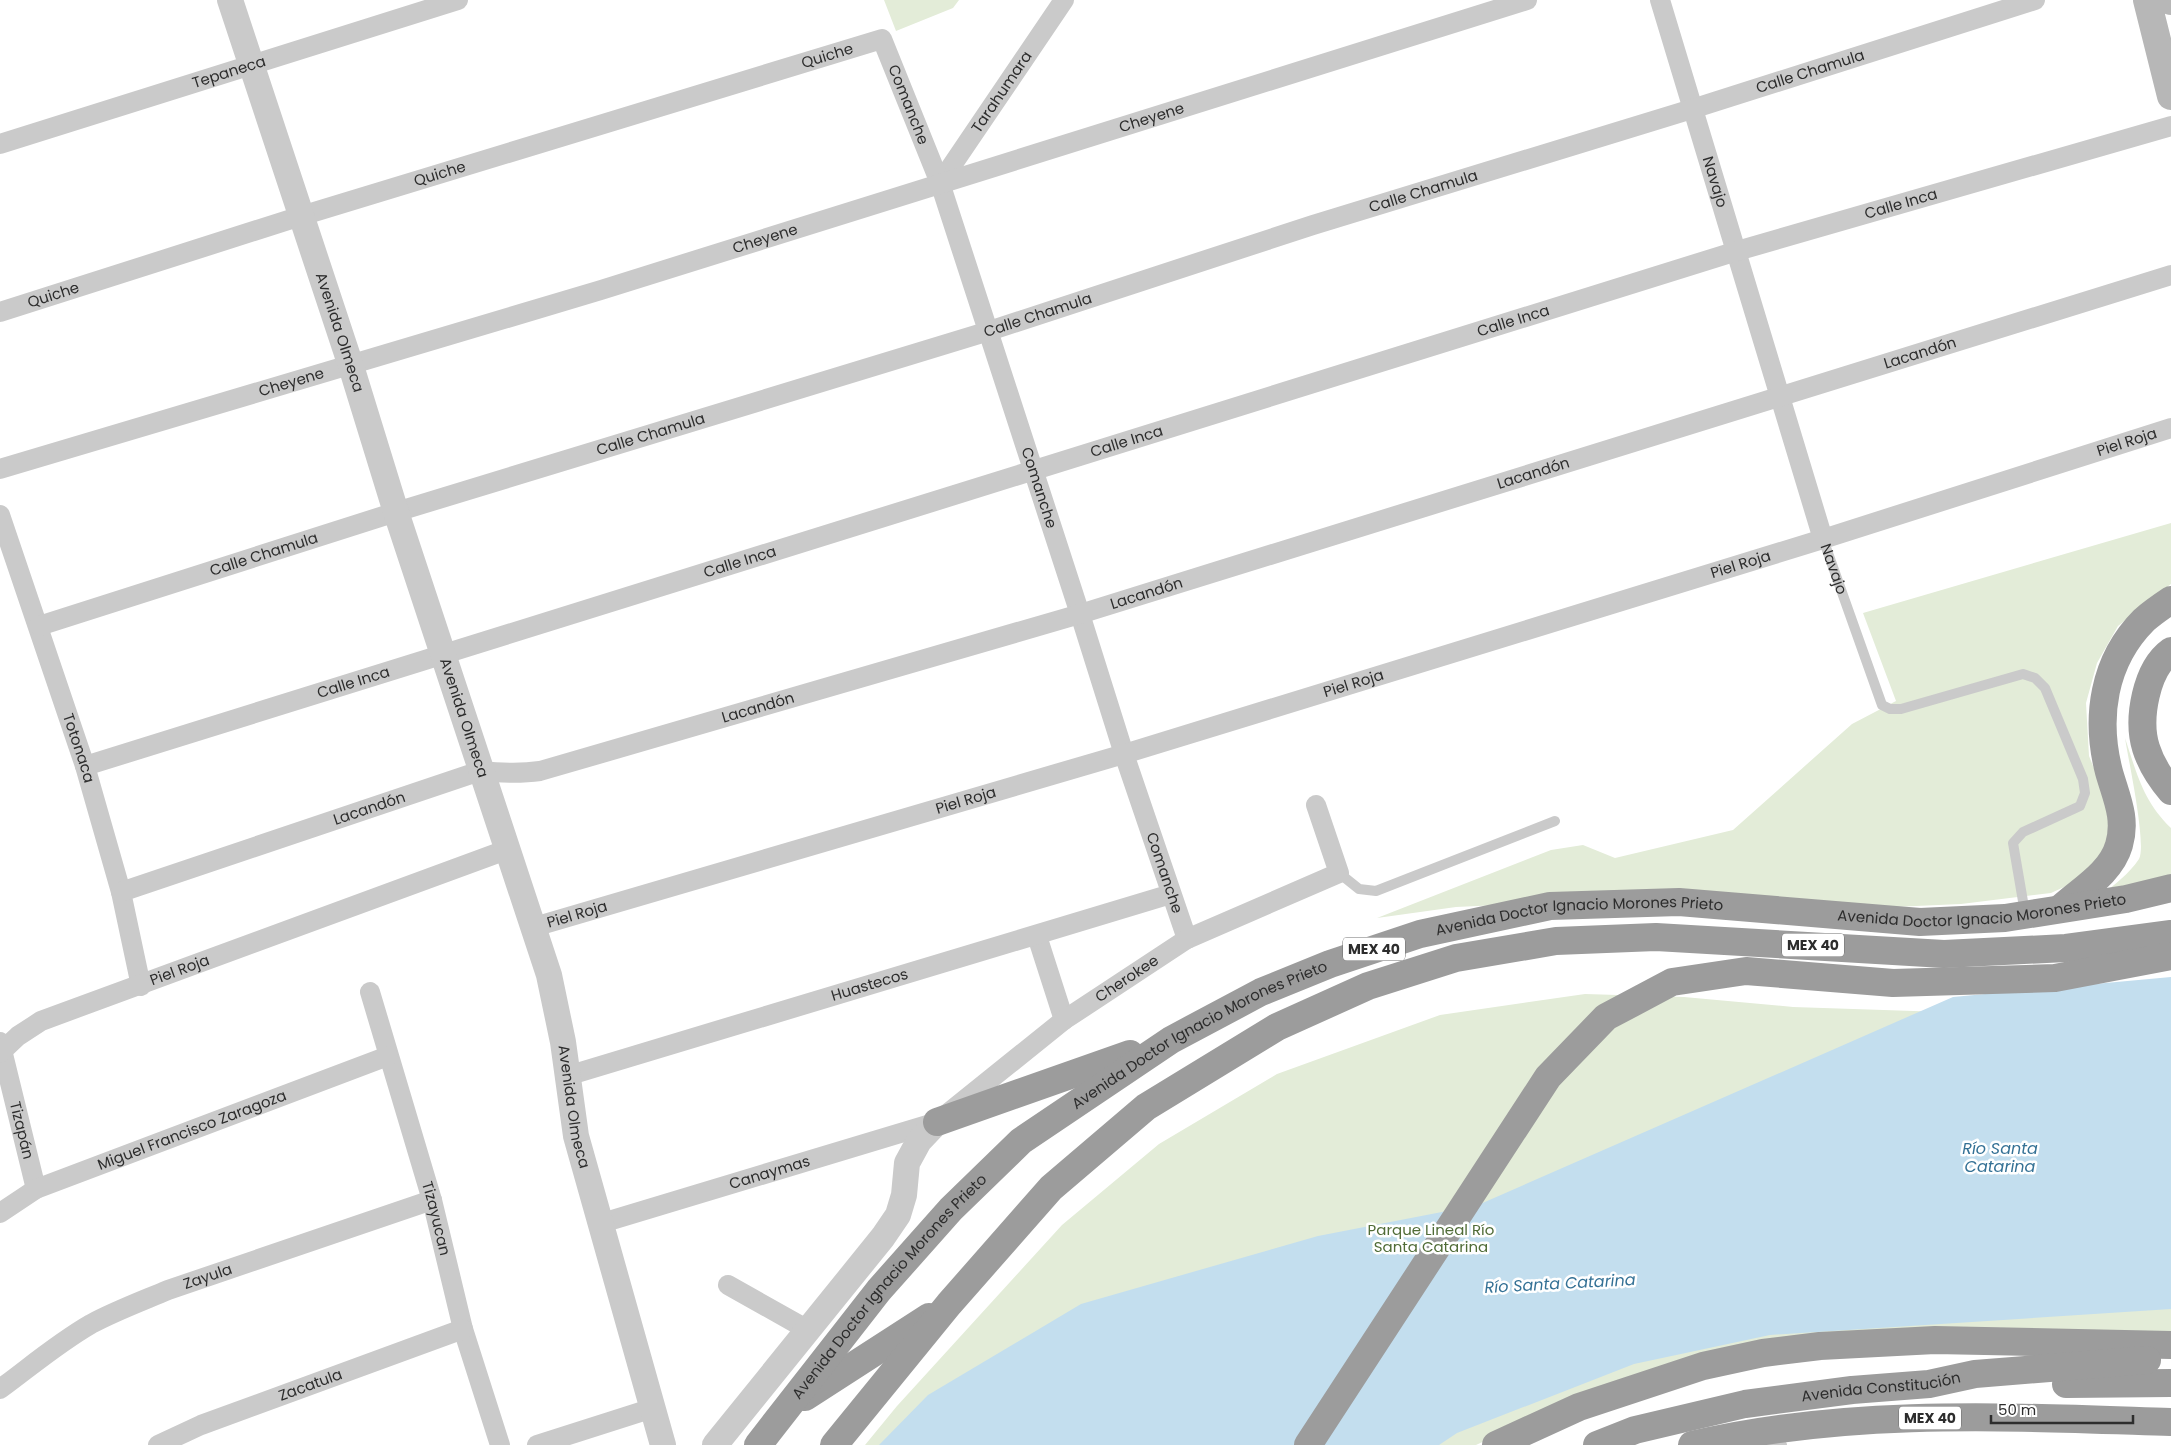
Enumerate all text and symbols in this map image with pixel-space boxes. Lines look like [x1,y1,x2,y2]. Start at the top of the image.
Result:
street label: Quiche [799,37,856,73]
street label: Calle Chamula [1753,44,1867,98]
street label: Tarahumara [966,47,1037,137]
street label: Tepaneca [189,50,268,93]
street label: Comanche [883,61,934,147]
street label: Cheyene [1116,97,1187,137]
street label: Navajo [1698,154,1733,210]
street label: Quiche [411,155,468,191]
street label: Calle Chamula [1366,164,1480,217]
street label: Calle Inca [1862,183,1940,224]
street label: Cheyene [730,218,800,258]
street label: Avenida Olmeca [311,270,369,395]
street label: Quiche [25,276,82,313]
street label: Calle Chamula [981,287,1094,342]
street label: Calle Inca [1474,299,1552,341]
street label: Lacandón [1881,331,1959,374]
street label: Cheyene [256,362,326,401]
street label: Calle Chamula [594,407,707,460]
street label: Calle Inca [1087,420,1165,462]
street label: Piel Roja [2094,422,2159,461]
street label: Comanche [1016,444,1063,531]
street label: Lacandón [1494,452,1572,494]
street label: Calle Chamula [207,527,321,581]
street label: Calle Inca [701,540,779,583]
street label: Navajo [1815,541,1853,597]
street label: Piel Roja [1708,545,1773,583]
street label: Lacandón [1108,572,1185,614]
street label: Avenida Olmeca [435,655,494,780]
street label: Calle Inca [314,661,392,703]
street label: Piel Roja [1321,664,1386,702]
street label: Lacandón [719,687,797,728]
street label: Totonaca [58,710,100,785]
street label: Piel Roja [933,781,998,819]
street label: Lacandón [330,786,408,830]
street label: Comanche [1141,829,1188,916]
street label: Avenida Doctor Ignacio Morones Prieto [1837,888,2128,932]
street label: Avenida Doctor Ignacio Morones Prieto [1433,891,1724,940]
street label: Piel Roja [544,895,610,933]
road number: MEX 40 [1782,934,1844,956]
road number: MEX 40 [1343,938,1405,961]
street label: Piel Roja [147,949,212,990]
street label: Cherokee [1091,950,1162,1007]
street label: Avenida Doctor Ignacio Morones Prieto [1067,955,1330,1114]
street label: Huastecos [828,963,911,1006]
street label: Avenida Olmeca [554,1044,596,1171]
street label: Miguel Francisco Zaragoza [94,1084,289,1175]
street label: Tizapán [5,1099,39,1161]
water label: Río Santa Catarina [1962,1137,2038,1178]
street label: Canaymas [726,1150,812,1194]
street label: Avenida Doctor Ignacio Morones Prieto [787,1169,991,1403]
street label: Tizayucan [417,1179,456,1258]
park label: Parque Lineal Río Santa Catarina [1368,1219,1494,1257]
street label: Zayula [180,1258,235,1294]
water label: Río Santa Catarina [1484,1268,1636,1299]
street label: Zacatula [275,1363,345,1406]
street label: Avenida Constitución [1800,1366,1963,1407]
scale bar [1991,1392,2134,1424]
text: 50 m [1998,1399,2036,1420]
road number: MEX 40 [1899,1406,1961,1430]

